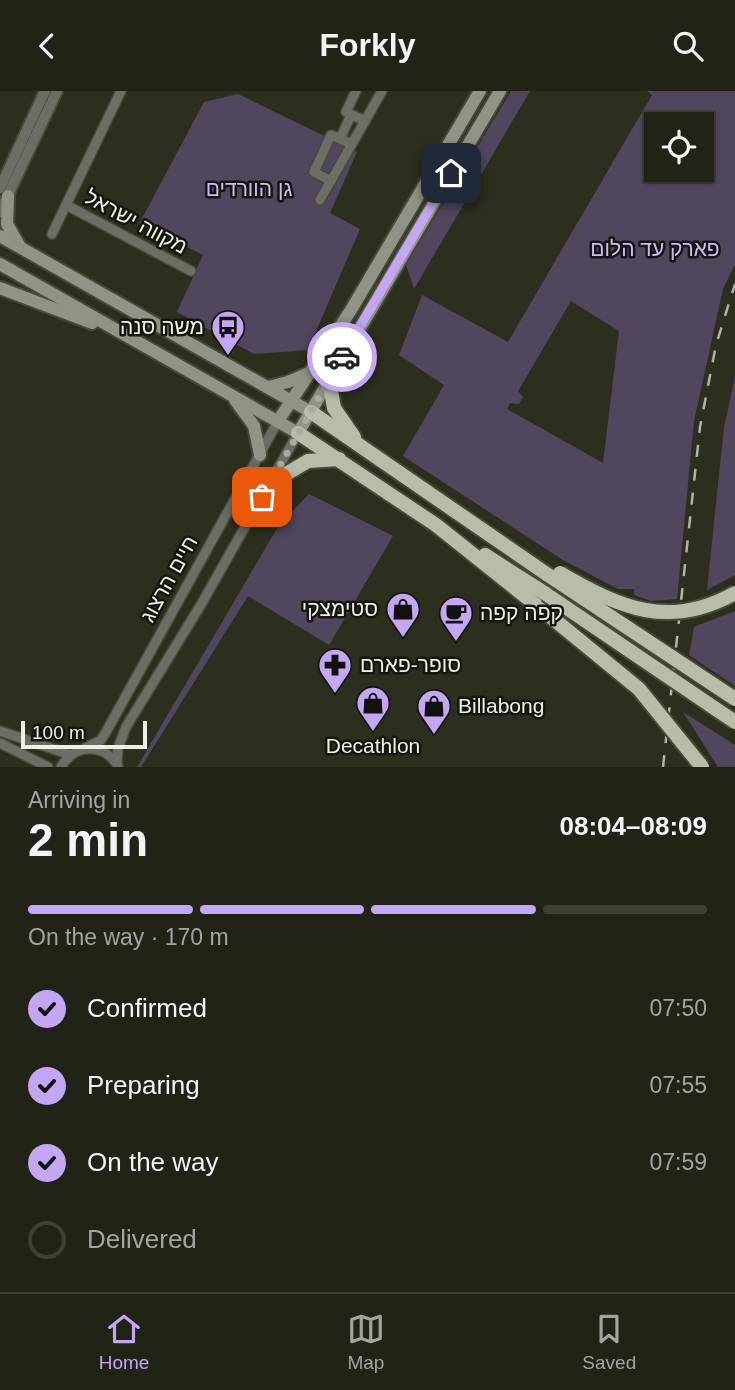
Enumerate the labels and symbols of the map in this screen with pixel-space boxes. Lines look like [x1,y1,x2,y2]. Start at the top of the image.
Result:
pin [421,143,481,203]
park label: גן הוורדים [206,177,292,200]
street label: מקווה ישראל [81,185,191,258]
park label: פארק עד הלום [590,237,720,260]
bus stop icon: משה סנה [209,308,247,357]
place label: משה סנה [120,315,204,338]
courier [307,322,377,392]
pin [232,467,292,527]
street label: חיים הרצוג [136,532,202,626]
shop icon: סטימצקי [384,590,422,639]
cafe icon: קפה קפה [437,594,475,643]
place label: סטימצקי [302,597,378,620]
place label: קפה קפה [480,601,563,624]
pharmacy icon: סופר-פארם [316,646,354,695]
place label: סופר-פארם [360,653,461,676]
shop icon: Decathlon [354,684,392,733]
shop icon: Billabong [415,687,453,736]
place label: Billabong [458,694,544,717]
scale bar [21,718,147,750]
place label: Decathlon [326,734,420,757]

